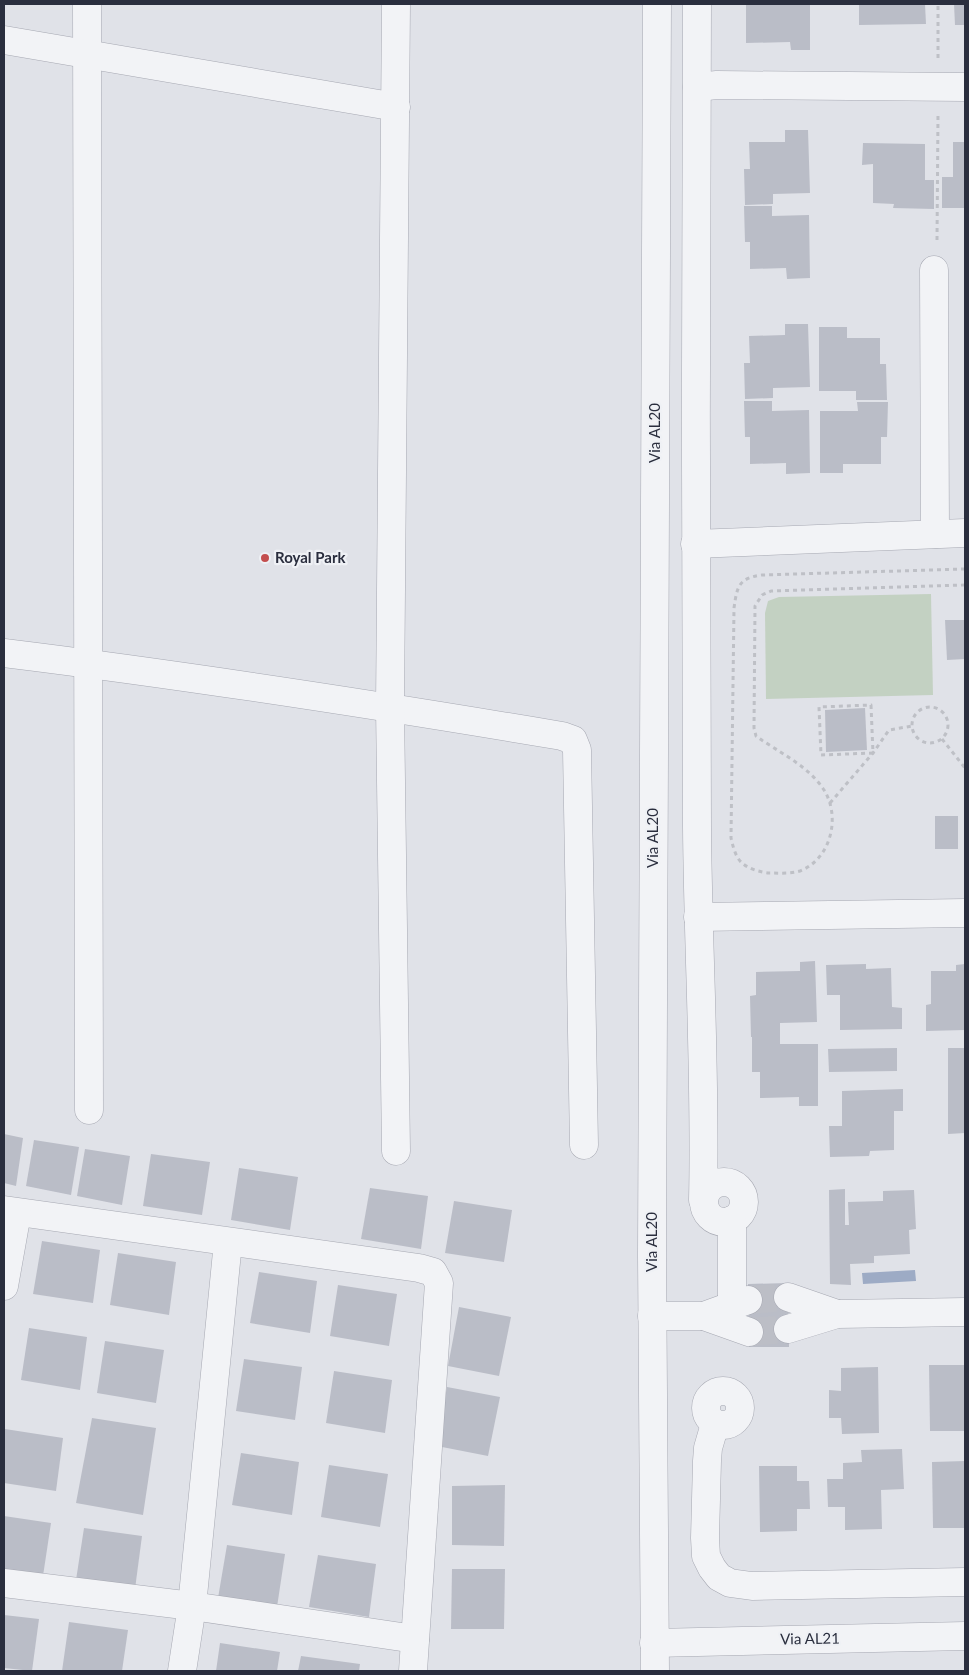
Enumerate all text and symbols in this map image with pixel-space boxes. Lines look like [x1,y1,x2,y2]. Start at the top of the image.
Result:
street label: Via AL20 [645,403,663,463]
place label: Royal Park [275,548,346,566]
marker: Royal Park [259,552,271,564]
street label: Via AL20 [643,808,661,868]
street label: Via AL20 [642,1212,660,1272]
street label: Via AL21 [780,1628,840,1648]

